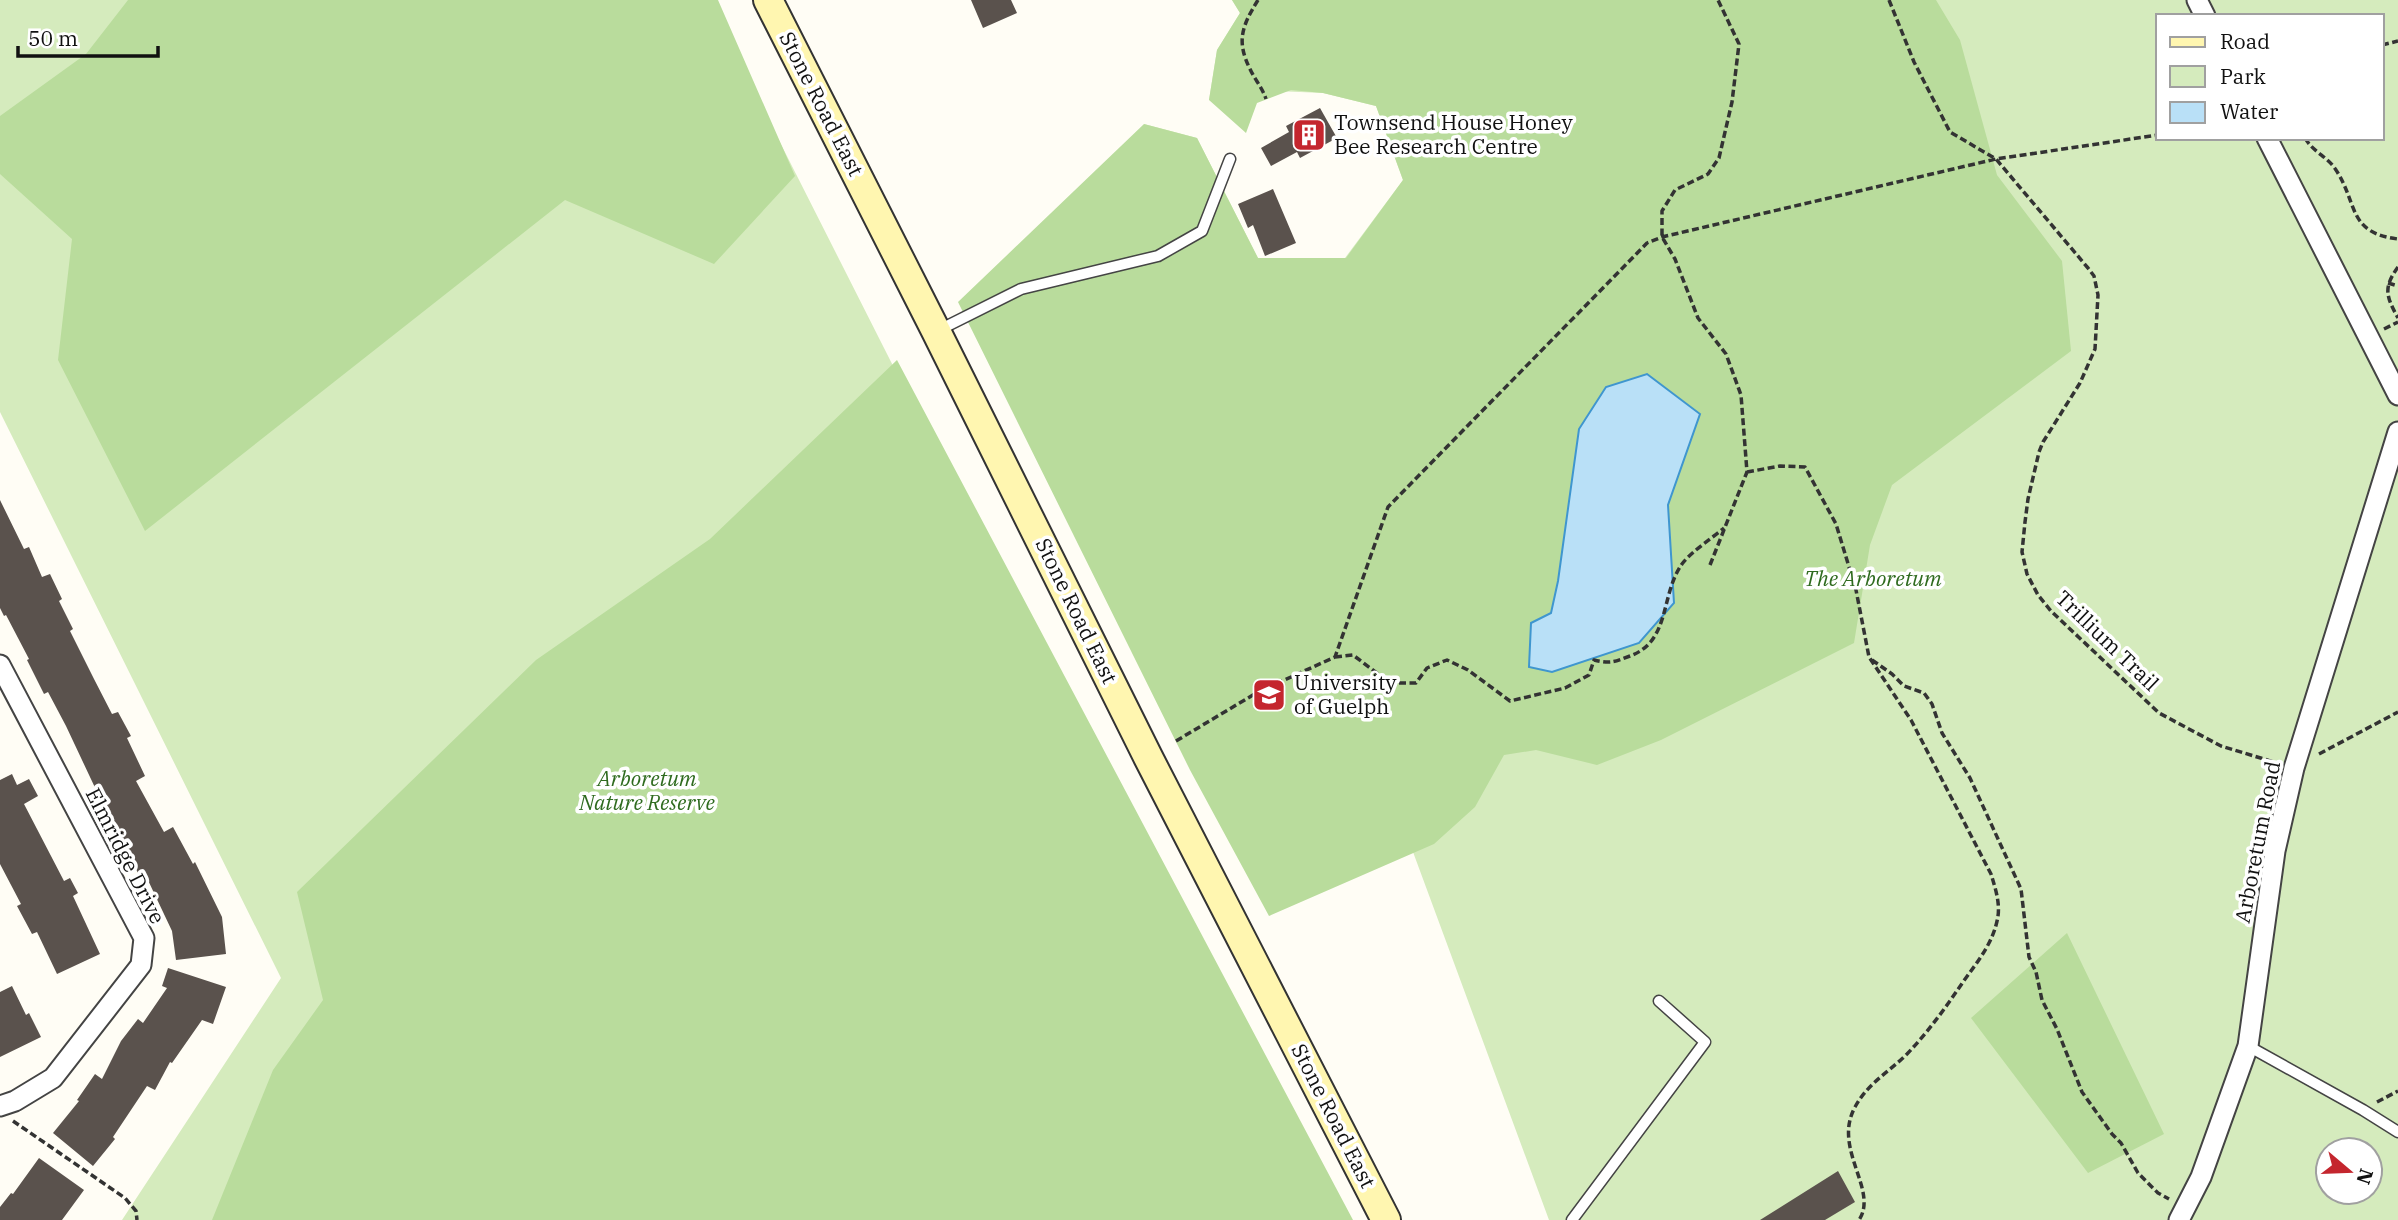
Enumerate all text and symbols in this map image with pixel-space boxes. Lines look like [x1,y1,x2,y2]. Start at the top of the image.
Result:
scale bar [18,14,158,58]
legend [2156,14,2384,140]
text: 50 m [28,24,78,52]
street label: Stone Road East [773,27,870,181]
text: Road [2220,27,2270,55]
text: Park [2220,62,2267,90]
text: Water [2220,97,2279,125]
place label: Townsend House Honey Bee Research Centre [1334,108,1573,160]
building icon: Townsend House Honey Bee Research Centre [1290,116,1328,154]
street label: Stone Road East [1030,533,1124,688]
park label: The Arboretum [1804,564,1942,592]
street label: Trillium Trail [2050,584,2165,697]
place label: University of Guelph [1294,668,1397,720]
school or university icon: University of Guelph [1250,676,1288,714]
street label: Arboretum Road [2228,758,2286,925]
park label: Arboretum Nature Reserve [578,764,715,816]
street label: Elmridge Drive [80,783,172,928]
street label: Stone Road East [1285,1039,1382,1193]
north arrow [2314,1136,2384,1206]
text: N [2351,1166,2379,1188]

